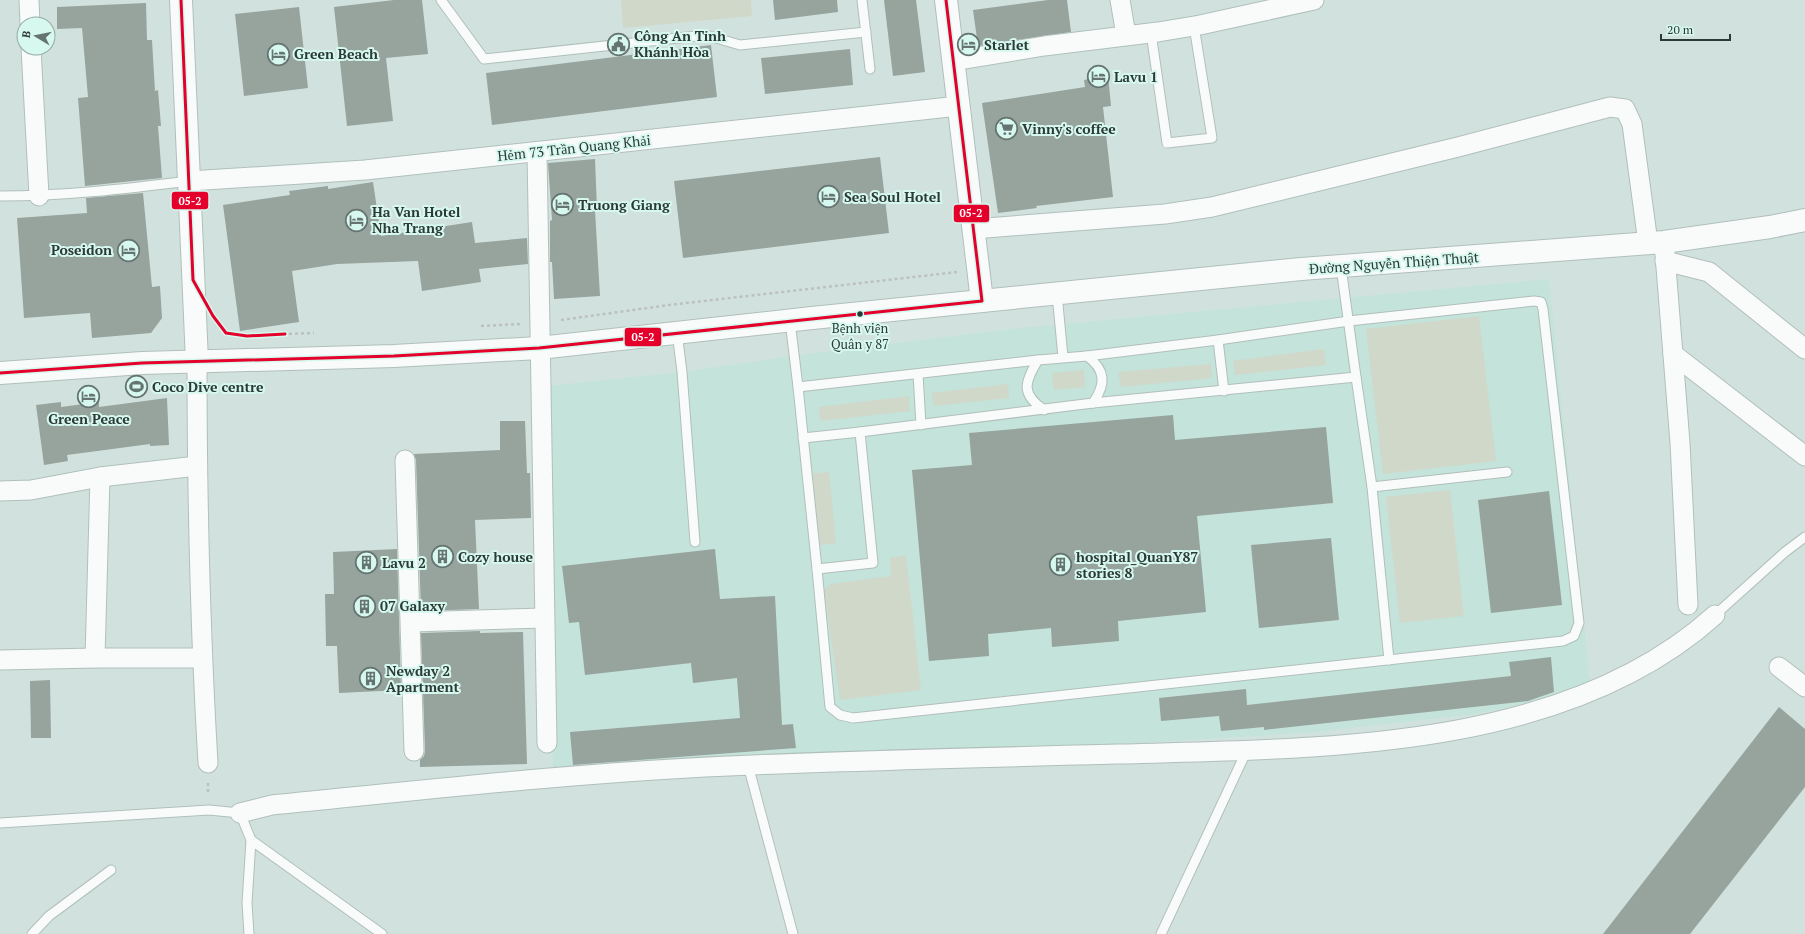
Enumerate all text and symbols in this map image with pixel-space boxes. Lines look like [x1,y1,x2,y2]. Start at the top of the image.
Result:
north arrow [16,16,56,56]
scale bar [1661,16,1730,42]
text: 20 m [1667,22,1694,37]
place label: Công An Tỉnh Khánh Hòa [634,26,726,61]
text: B [19,30,34,39]
public building icon: Công An Tỉnh Khánh Hòa [605,31,631,57]
hotel icon: Starlet [955,32,981,58]
place label: Starlet [984,35,1029,54]
hotel icon: Green Beach [266,41,292,67]
place label: Green Beach [294,44,378,63]
hotel icon: Lavu 1 [1086,64,1112,90]
place label: Lavu 1 [1114,67,1158,86]
supermarket icon: Vinny's coffee [994,116,1020,142]
place label: Vinny's coffee [1022,119,1116,138]
street label: Hẻm 73 Trần Quang Khải [496,130,652,165]
hotel icon: Sea Soul Hotel [815,184,841,210]
place label: Sea Soul Hotel [844,187,941,206]
line badge: 05-2 [171,191,209,210]
hotel icon: Truong Giang [549,192,575,218]
text: 05-2 [178,194,202,208]
place label: Truong Giang [578,195,671,214]
place label: Ha Van Hotel Nha Trang [372,202,461,237]
line badge: 05-2 [953,204,990,223]
text: 05-2 [959,206,983,220]
hotel icon: Ha Van Hotel Nha Trang [343,207,369,233]
hotel icon: Poseidon [115,237,141,263]
place label: Poseidon [51,240,112,259]
street label: Đường Nguyễn Thiện Thuật [1309,247,1480,278]
marker: Bệnh viện Quân y 87 [855,309,865,319]
place label: Bệnh viện Quân y 87 [831,319,889,353]
line badge: 05-2 [624,327,662,347]
text: 05-2 [631,330,655,344]
sports icon: Coco Dive centre [124,374,150,400]
place label: Coco Dive centre [152,377,264,396]
hotel icon: Green Peace [76,384,102,410]
place label: Green Peace [48,409,130,428]
building icon: Cozy house [430,544,456,570]
place label: Cozy house [458,547,534,566]
place label: hospital_QuanY87 stories 8 [1076,547,1198,582]
building icon: Lavu 2 [353,550,379,576]
building icon: hospital_QuanY87 stories 8 [1048,552,1074,578]
place label: Lavu 2 [382,553,426,572]
building icon: 07 Galaxy [351,593,377,619]
place label: 07 Galaxy [380,596,446,615]
place label: Newday 2 Apartment [386,661,460,696]
building icon: Newday 2 Apartment [358,666,384,692]

